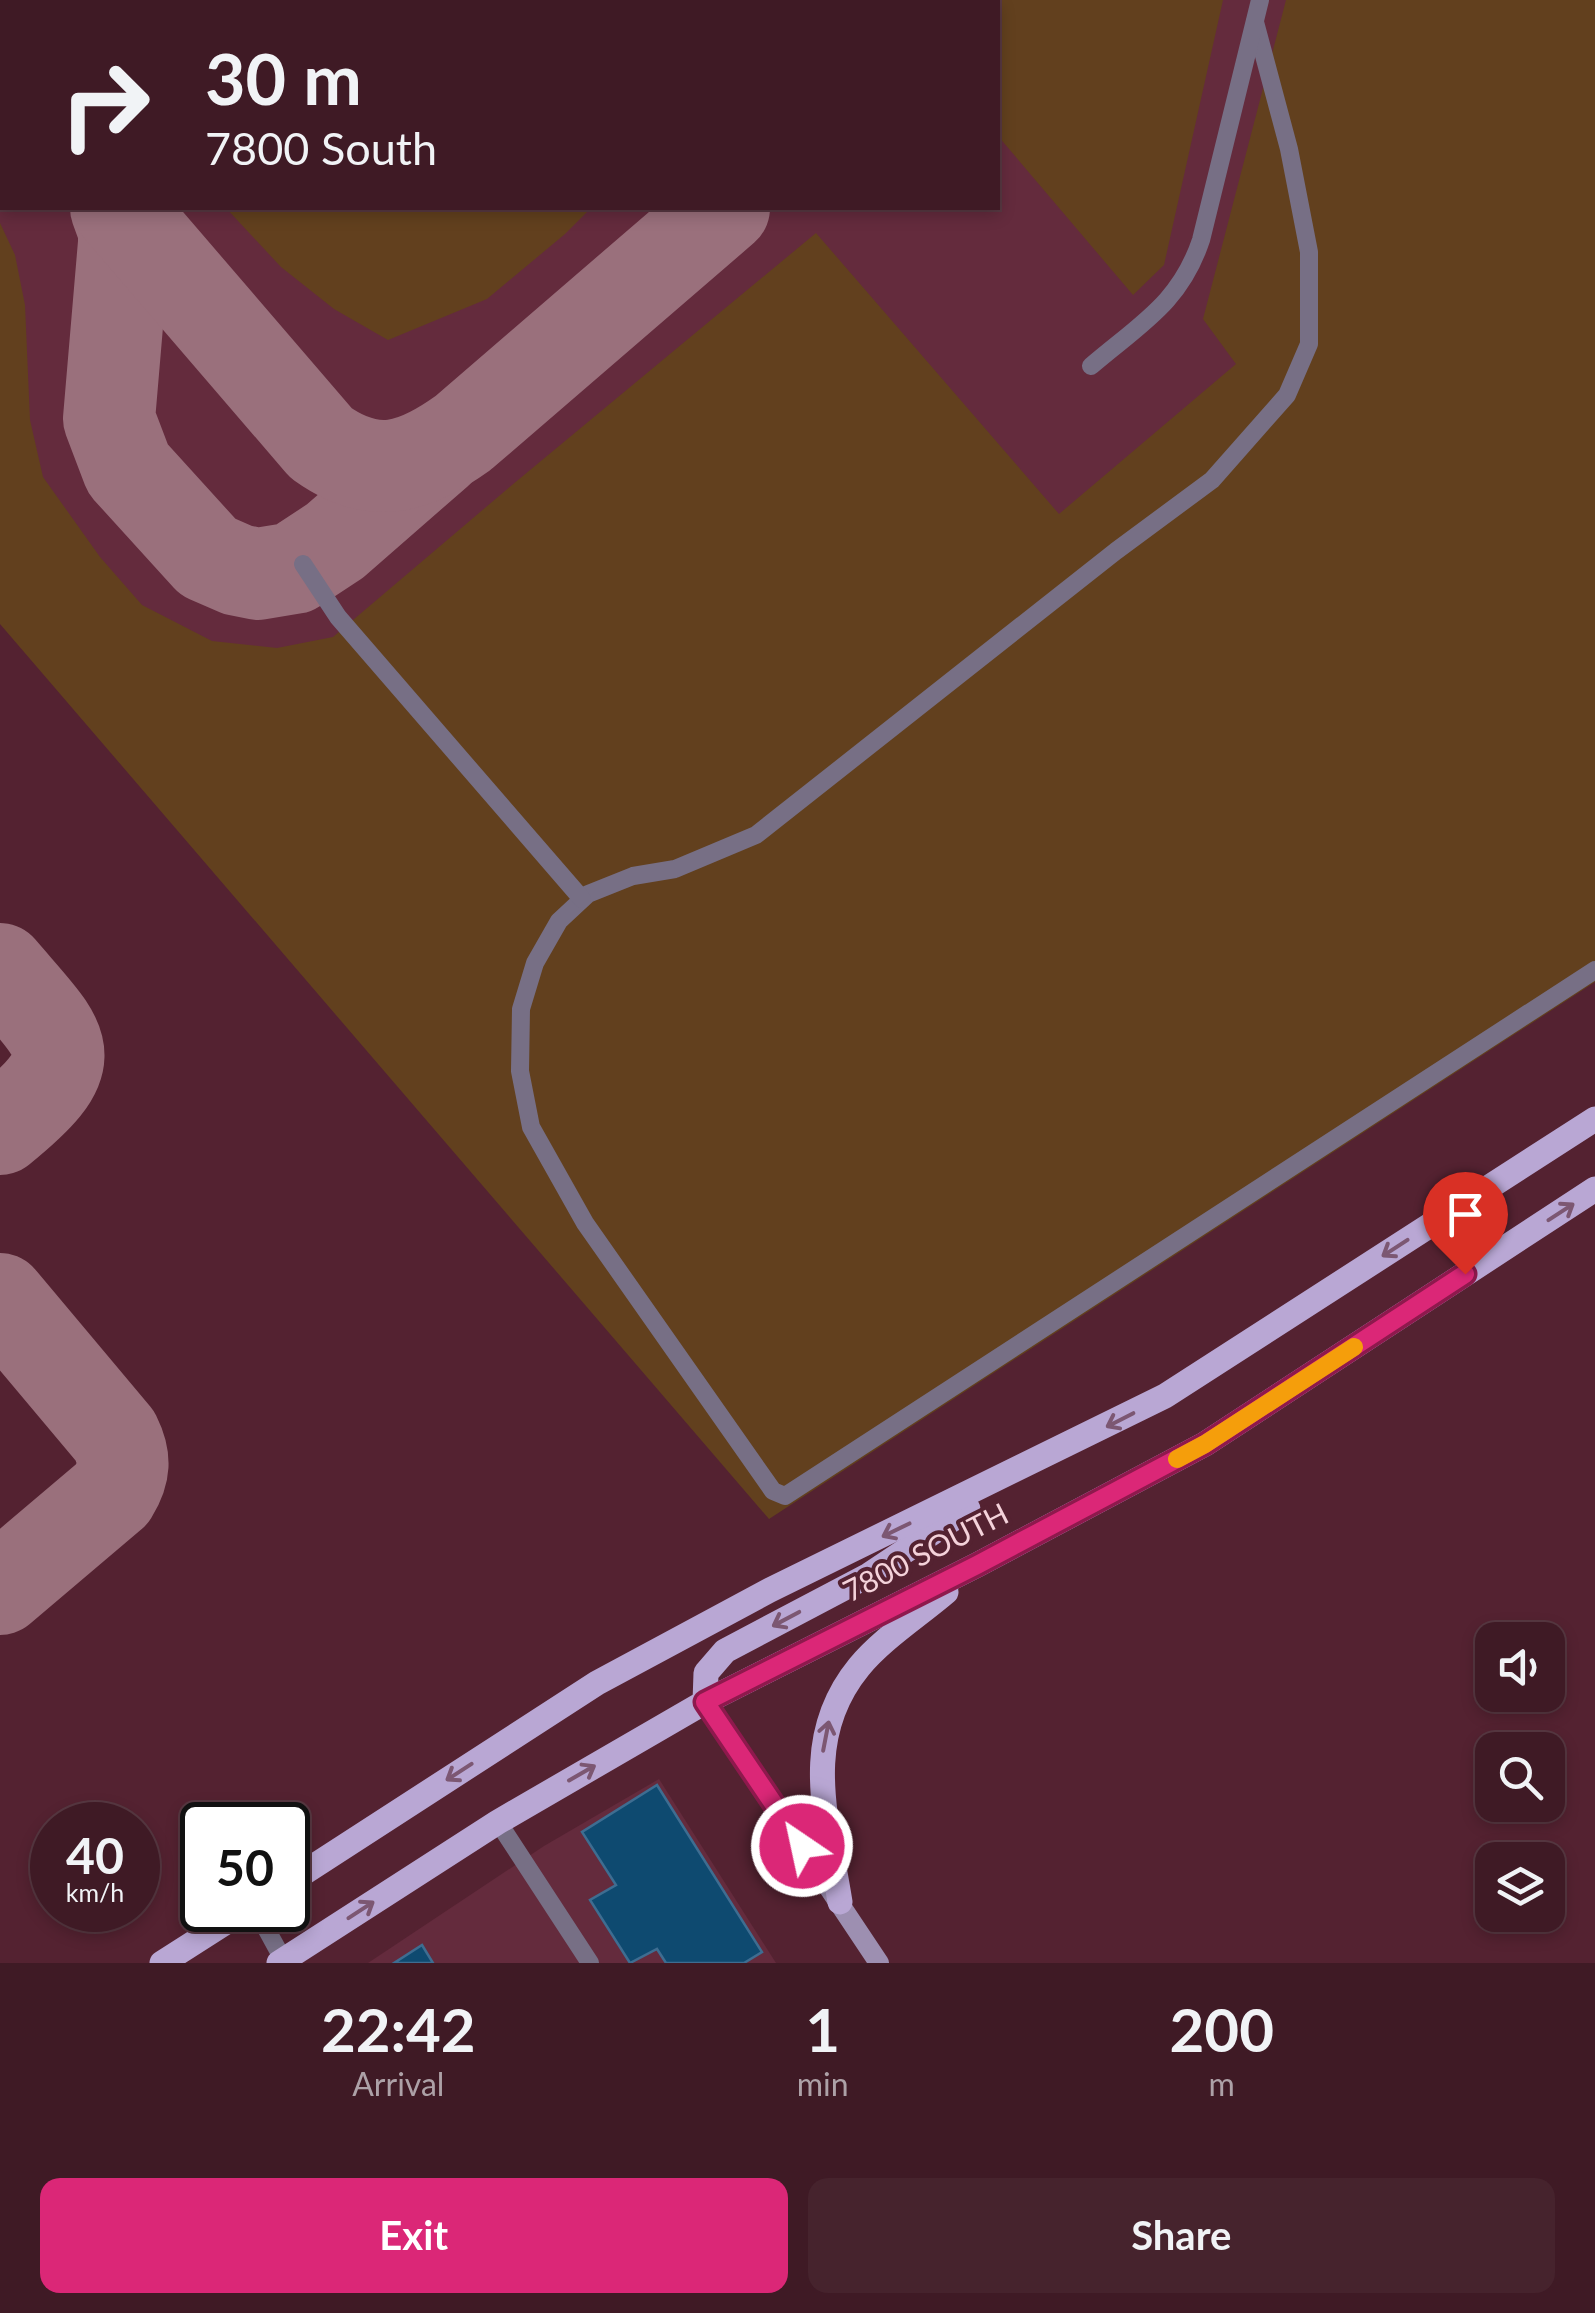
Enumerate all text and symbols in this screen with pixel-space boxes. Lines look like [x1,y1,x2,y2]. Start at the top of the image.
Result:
text: 30 m [205,36,362,120]
icon: right [40,40,170,170]
text: 7800 South [205,121,437,175]
pin [1423,1172,1508,1275]
icon: arrive [1438,1187,1493,1242]
one-way arrow [1546,1201,1575,1222]
one-way arrow [1382,1238,1410,1259]
one-way arrow [1105,1411,1135,1430]
street label: 7800 SOUTH [837,1494,1014,1608]
one-way arrow [882,1521,912,1540]
one-way arrow [772,1610,801,1629]
map controls [1475,1622,1565,1932]
button: sound [1475,1622,1565,1712]
one-way arrow [817,1721,836,1753]
button: search [1475,1732,1565,1822]
one-way arrow [446,1762,474,1783]
one-way arrow [567,1763,596,1783]
position arrow [750,1794,854,1898]
speed limit sign: 50 [180,1802,310,1932]
text: 40 [66,1825,124,1885]
button: layers [1475,1842,1565,1932]
text: km/h [66,1877,124,1907]
one-way arrow [346,1900,375,1921]
text: 22:42 [321,1993,476,2065]
text: 1 [805,1993,840,2065]
text: 200 [1170,1993,1274,2065]
text: Arrival [352,2064,444,2103]
text: min [797,2064,849,2103]
text: m [1209,2064,1235,2103]
button: Exit [40,2178,788,2293]
button: Share [808,2178,1555,2293]

